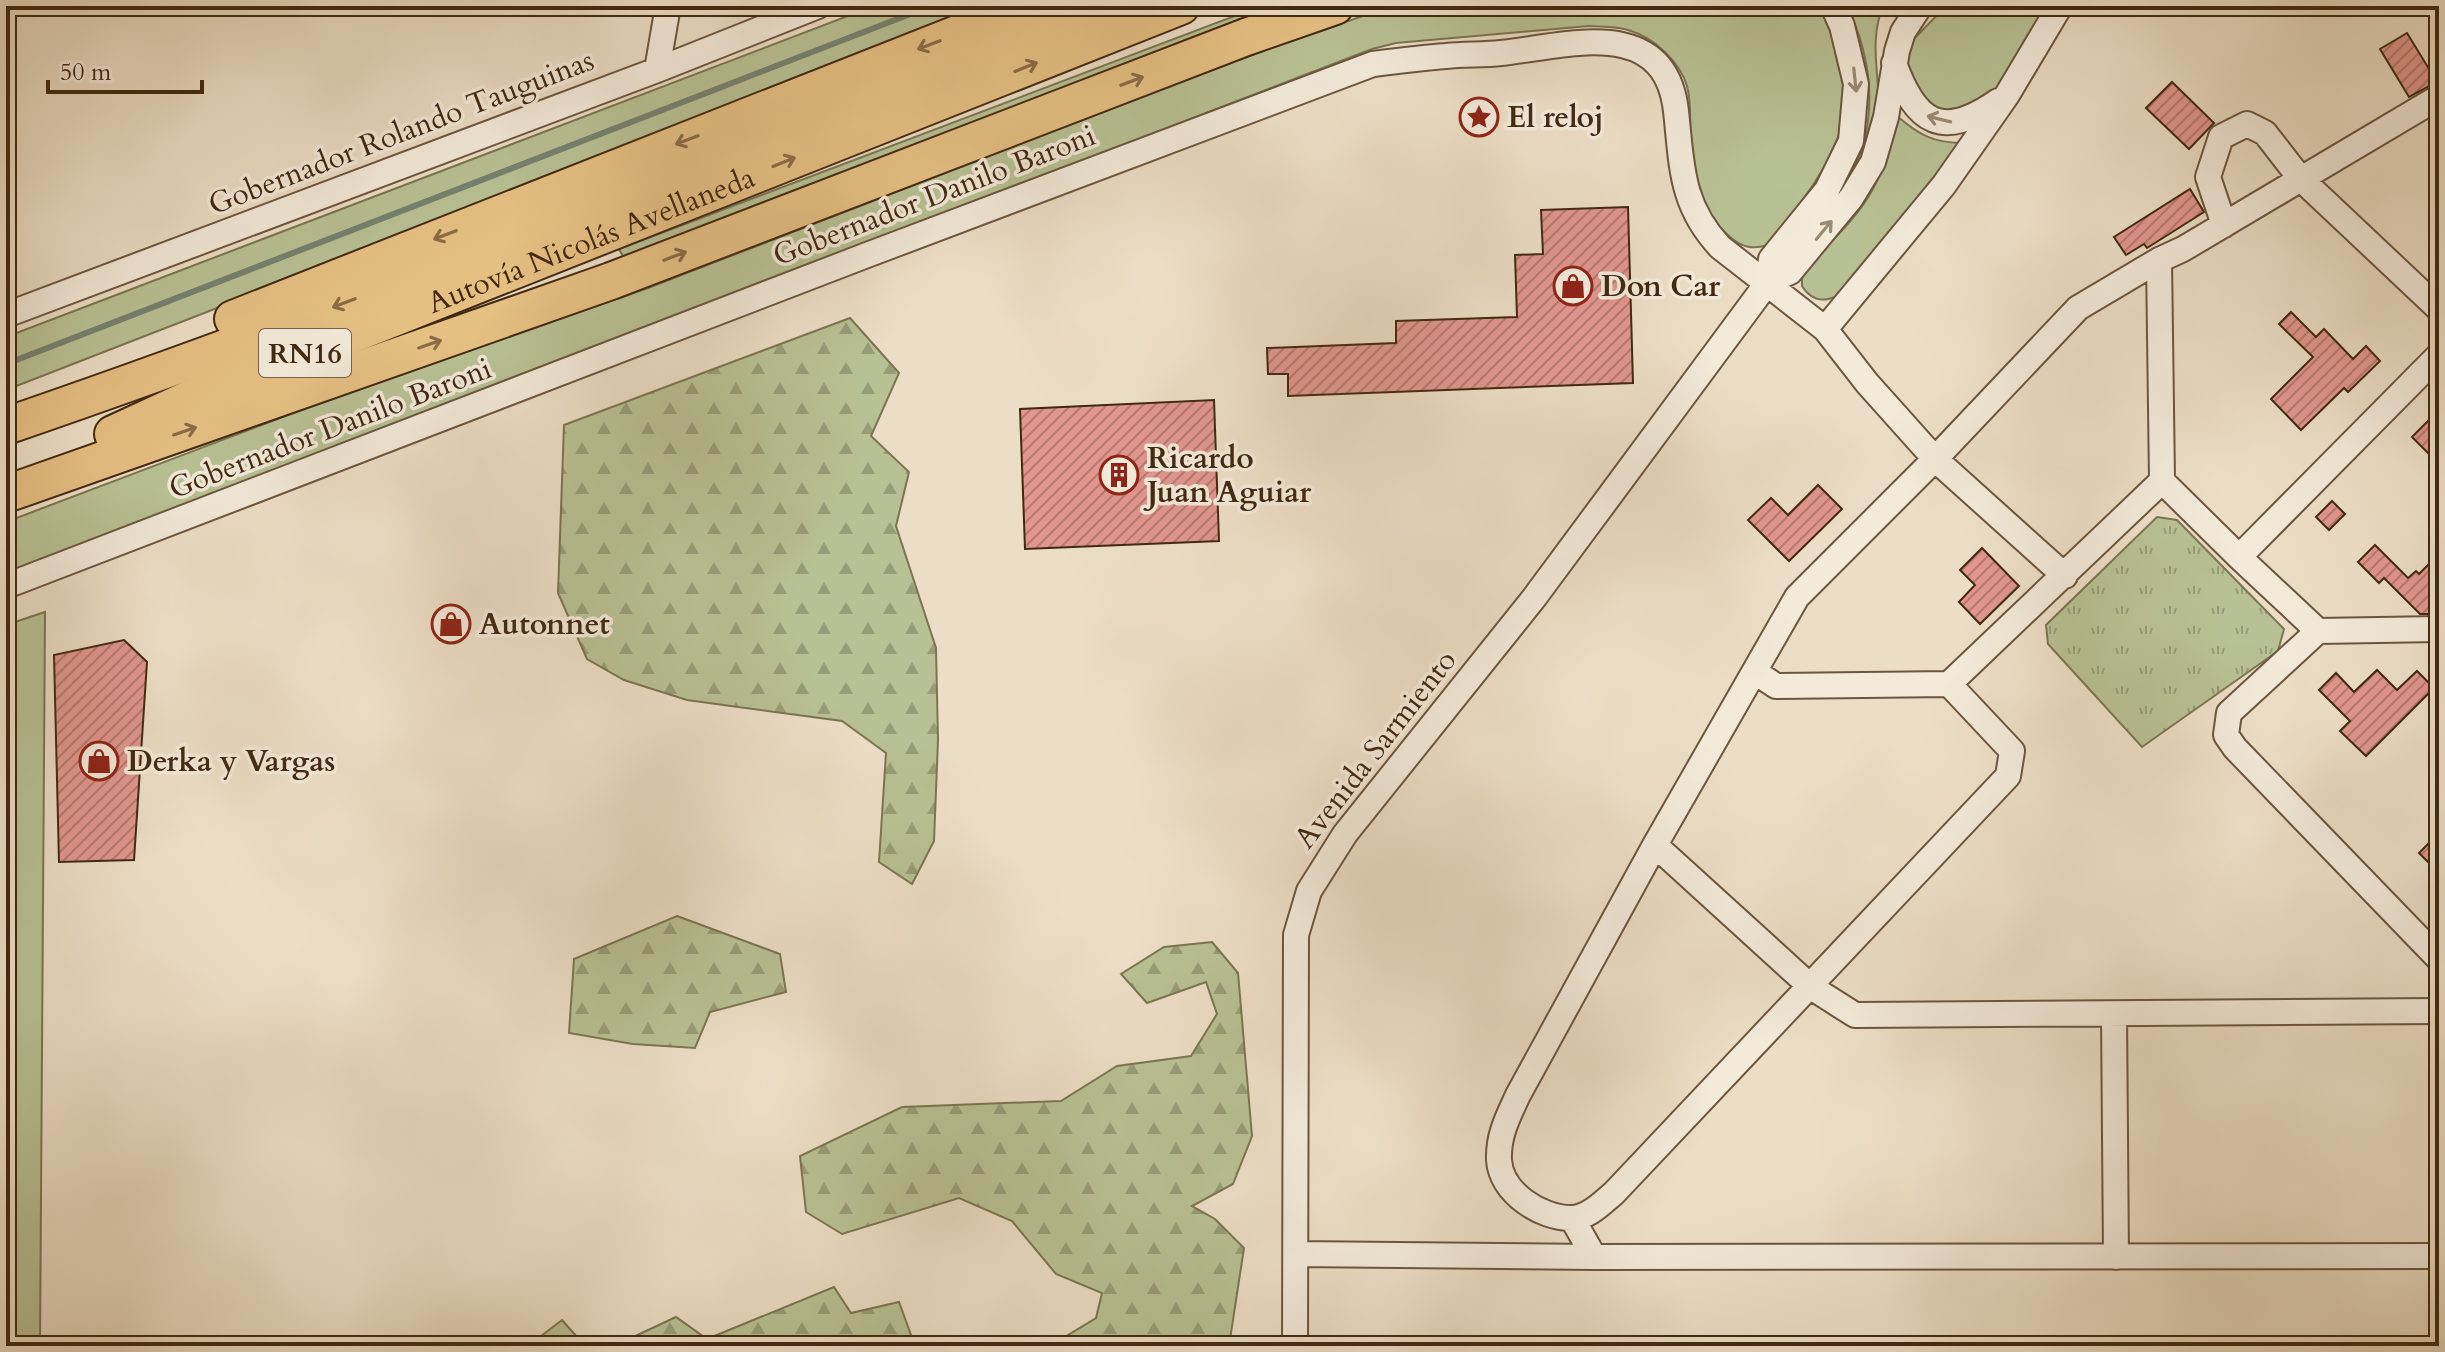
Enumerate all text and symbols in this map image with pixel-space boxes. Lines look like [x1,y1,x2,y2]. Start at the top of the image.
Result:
one-way arrow [917,39,942,53]
street label: Gobernador Rolando Tauguinas [202,40,600,225]
scale bar [48,44,202,94]
text: 50 m [60,56,112,89]
one-way arrow [1013,59,1038,73]
one-way arrow [1847,67,1862,93]
one-way arrow [1119,73,1144,87]
place icon: El reloj [1458,96,1500,138]
place label: El reloj [1507,97,1604,138]
one-way arrow [1926,111,1952,126]
street label: Gobernador Danilo Baroni [767,115,1101,276]
one-way arrow [675,134,700,148]
one-way arrow [772,154,796,168]
street label: Autovía Nicolás Avellaneda [421,157,761,324]
one-way arrow [1815,220,1833,241]
one-way arrow [434,229,458,243]
one-way arrow [662,248,687,262]
shop icon: Don Car [1552,265,1594,307]
place label: Don Car [1601,266,1721,307]
one-way arrow [332,297,357,311]
road number: RN16 [259,329,351,377]
one-way arrow [418,336,443,351]
street label: Gobernador Danilo Baroni [163,348,497,509]
one-way arrow [172,422,197,437]
place label: Ricardo Juan Aguiar [1143,438,1312,513]
building icon: Ricardo Juan Aguiar [1098,454,1140,496]
shop icon: Autonnet [430,603,472,645]
place label: Autonnet [479,604,610,645]
street label: Avenida Sarmiento [1285,641,1466,857]
shop icon: Derka y Vargas [78,740,120,782]
place label: Derka y Vargas [127,741,335,782]

